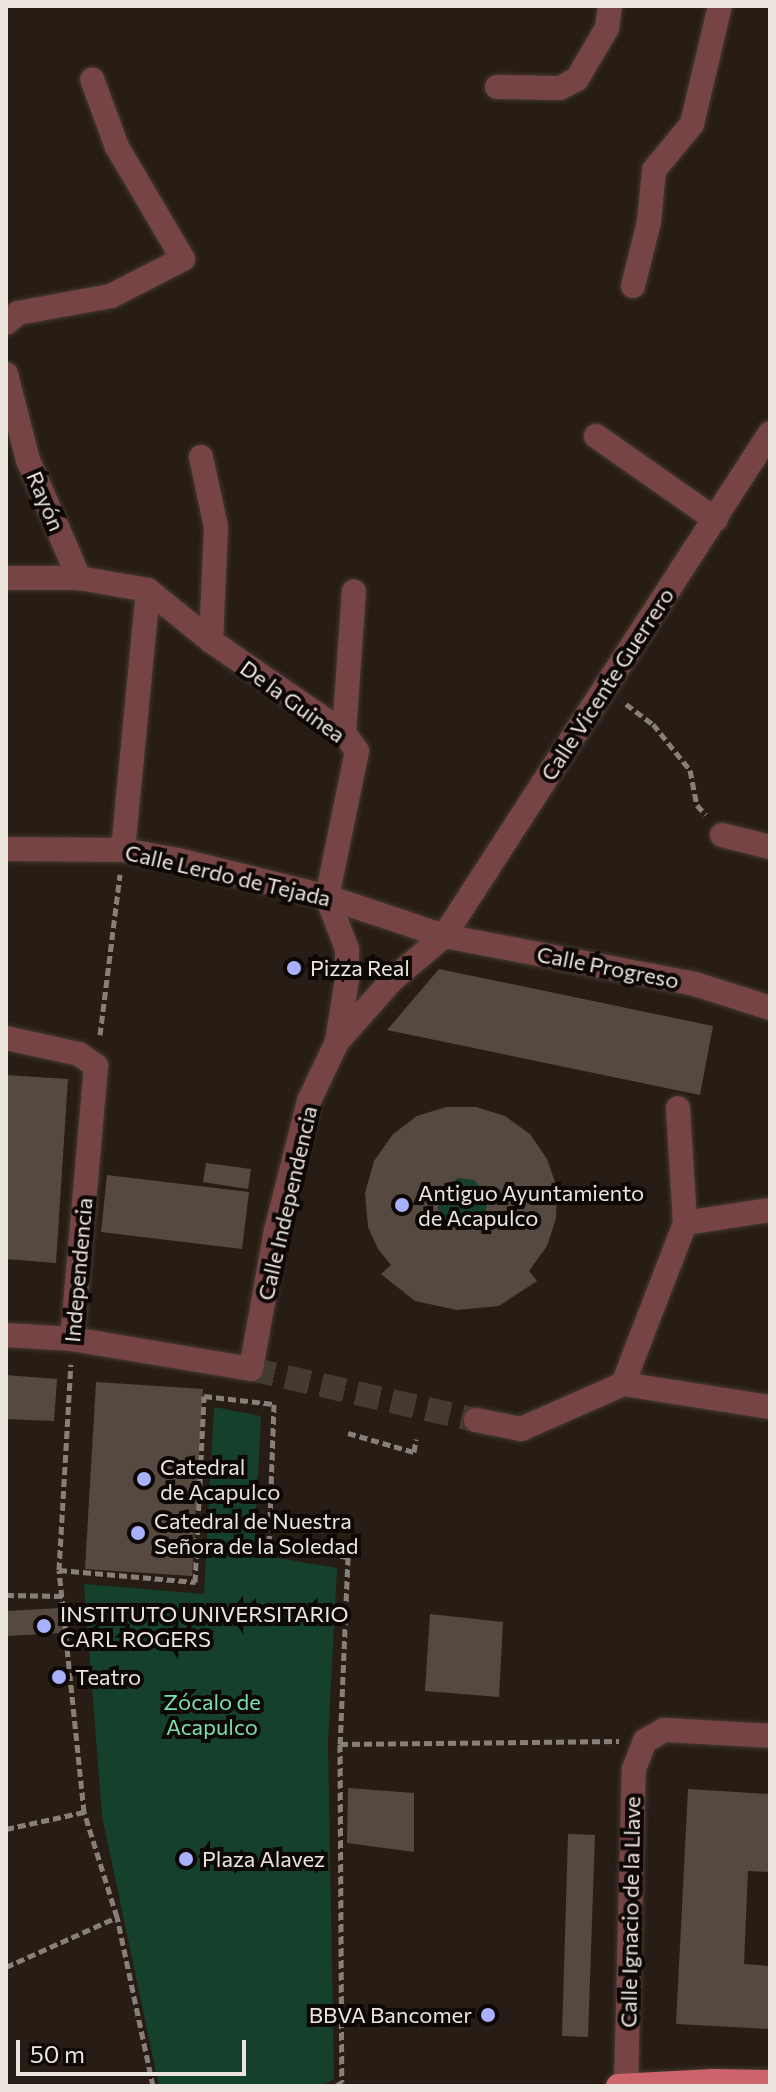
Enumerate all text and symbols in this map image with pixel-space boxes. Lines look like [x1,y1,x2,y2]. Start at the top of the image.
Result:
street label: Rayón [22,467,70,535]
street label: Calle Vicente Guerrero [535,583,679,785]
street label: De la Guinea [235,654,351,748]
street label: Calle Lerdo de Tejada [123,839,333,911]
street label: Calle Progreso [535,940,681,994]
place label: Pizza Real [310,955,410,981]
marker: Pizza Real [285,959,303,977]
street label: Calle Independencia [252,1103,322,1303]
place label: Antiguo Ayuntamiento de Acapulco [418,1179,644,1230]
marker: Antiguo Ayuntamiento de Acapulco [393,1196,411,1214]
street label: Independencia [59,1197,97,1343]
place label: Catedral de Acapulco [160,1453,280,1504]
marker: Catedral de Acapulco [135,1470,153,1488]
place label: Catedral de Nuestra Señora de la Soledad [154,1507,359,1558]
marker: Catedral de Nuestra Señora de la Soledad [129,1524,147,1542]
place label: INSTITUTO UNIVERSITARIO CARL ROGERS [60,1600,348,1652]
marker: INSTITUTO UNIVERSITARIO CARL ROGERS [35,1617,53,1635]
place label: Teatro [75,1664,141,1690]
marker: Teatro [50,1668,68,1686]
park label: Zócalo de Acapulco [163,1688,261,1740]
street label: Calle Ignacio de la Llave [615,1796,645,2028]
place label: Plaza Alavez [202,1846,325,1872]
marker: Plaza Alavez [177,1850,195,1868]
place label: BBVA Bancomer [309,2002,472,2028]
marker: BBVA Bancomer [479,2006,497,2024]
scale bar [20,2024,250,2074]
text: 50 m [30,2039,85,2068]

